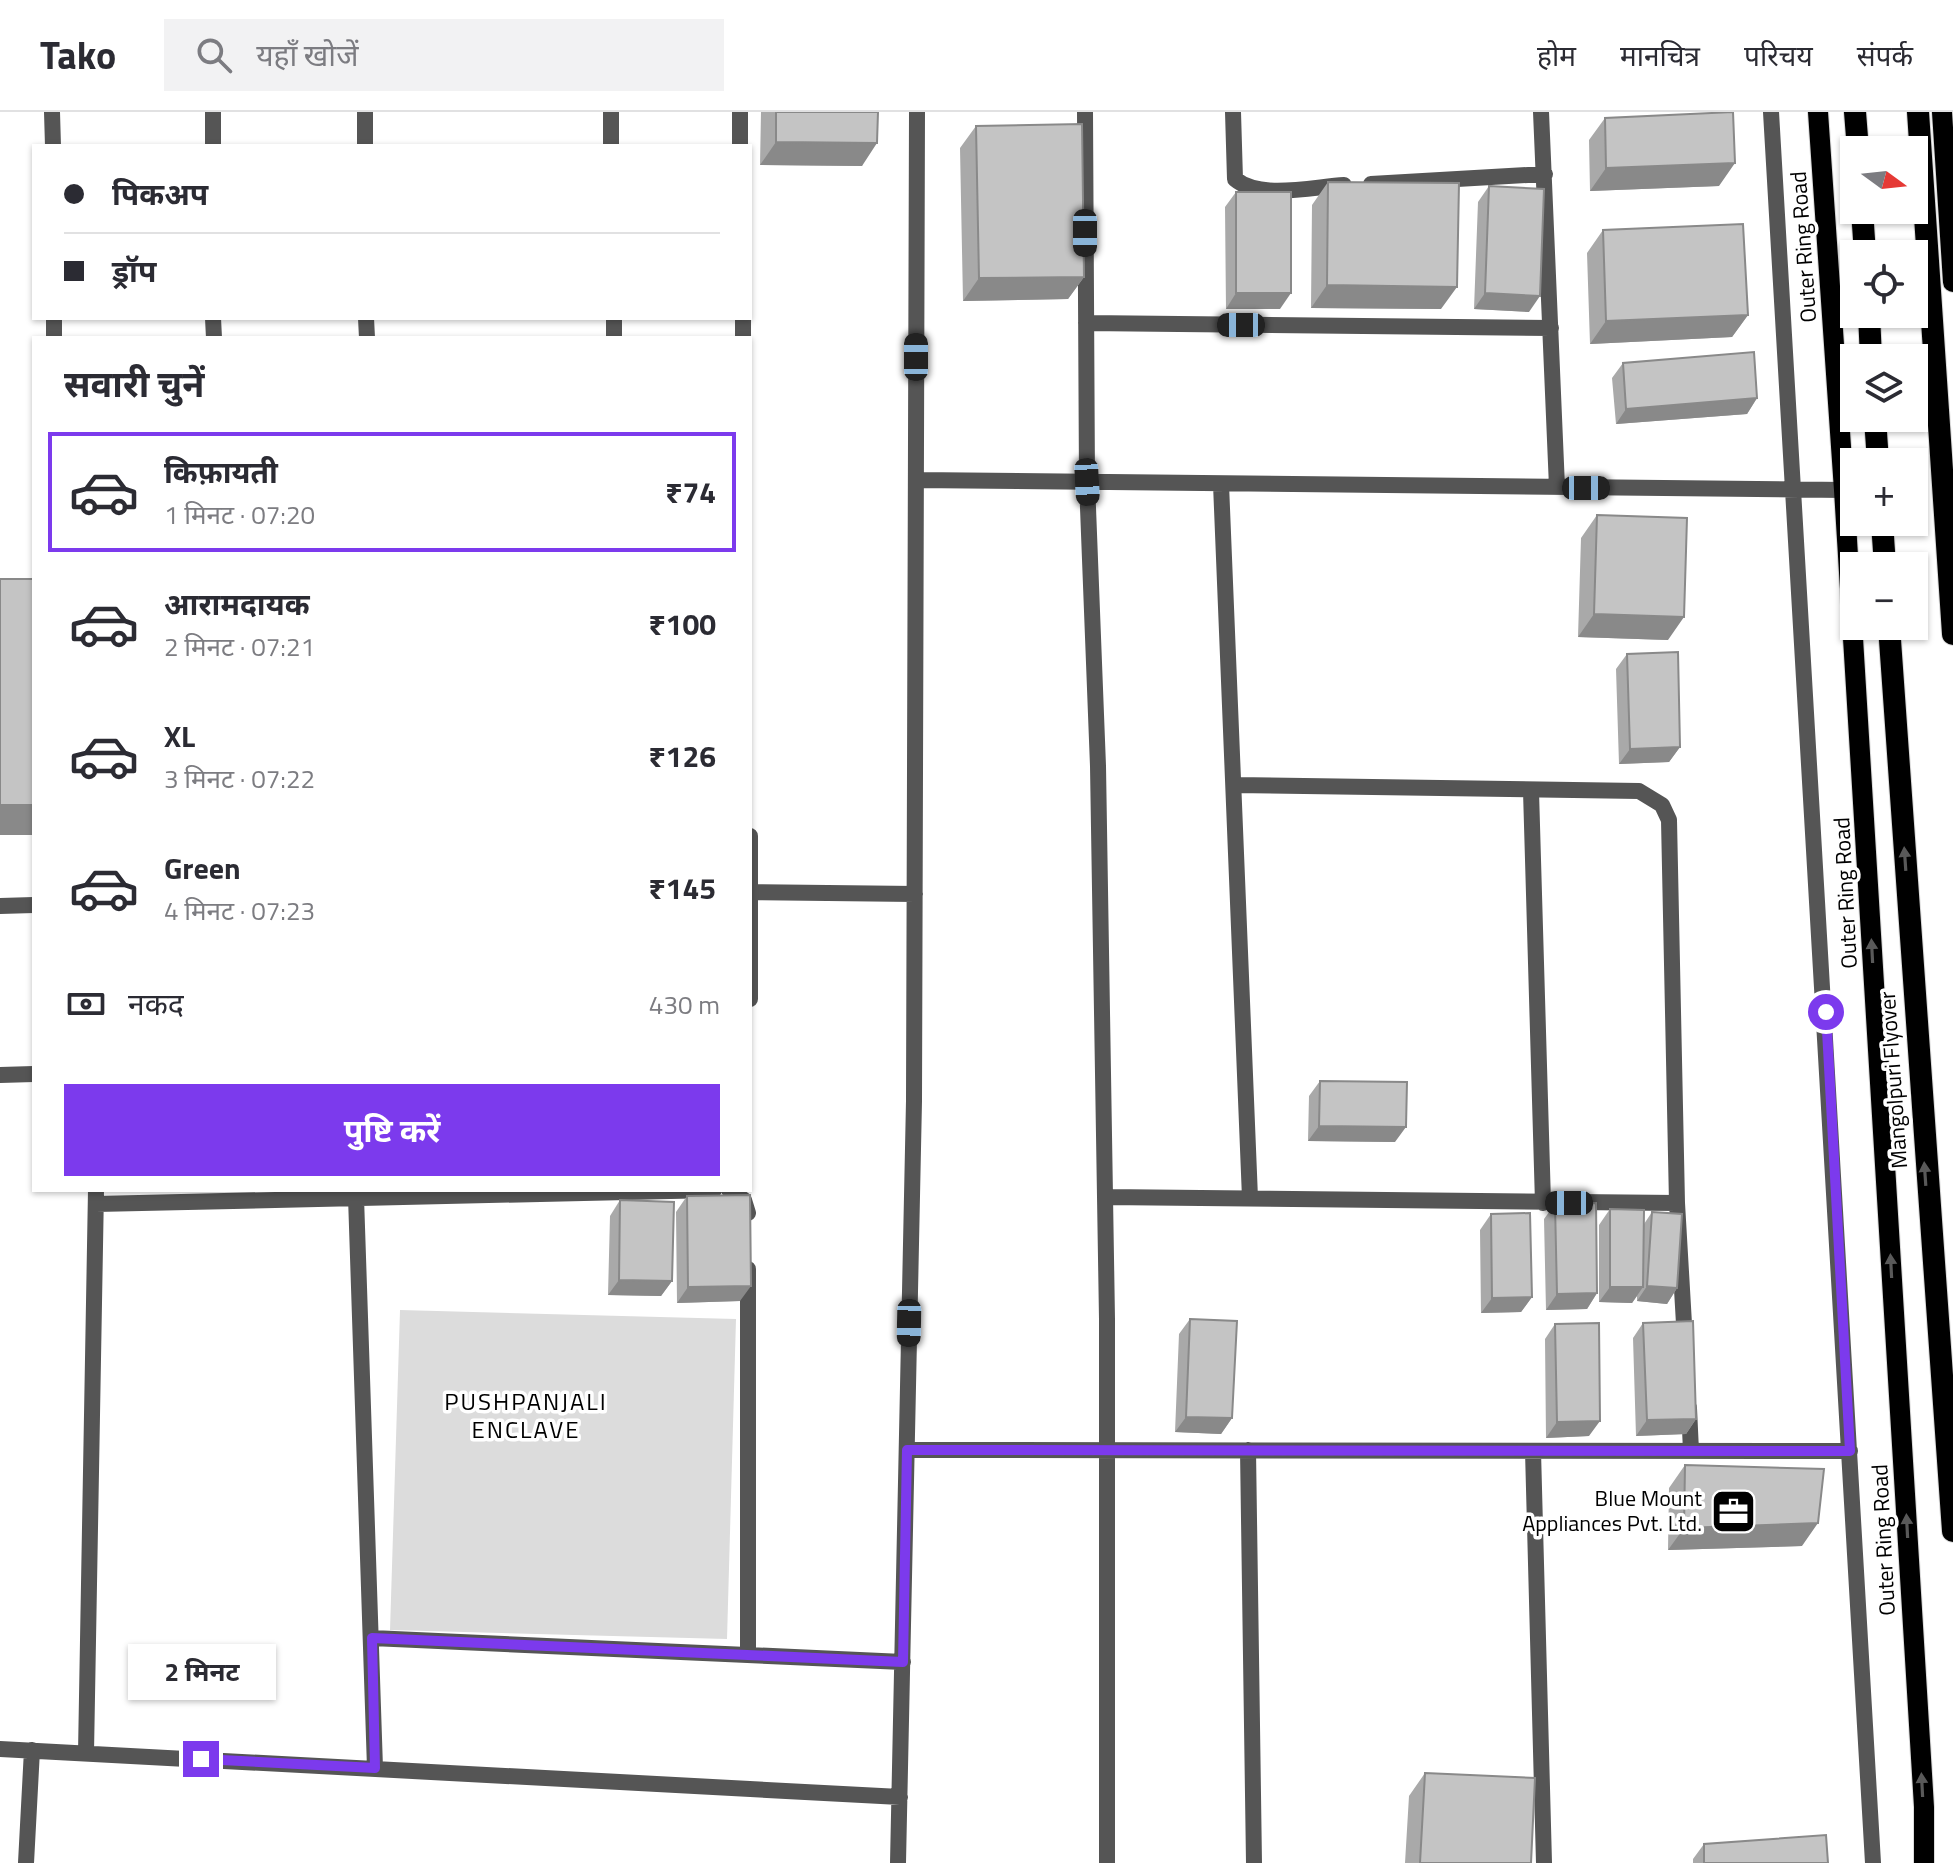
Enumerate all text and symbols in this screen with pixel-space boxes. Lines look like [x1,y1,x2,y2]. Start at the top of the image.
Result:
search box [164,19,724,91]
text: Tako [40,26,116,84]
text: यहाँ खोजें [256,32,358,78]
icon: search [192,33,236,77]
text: होम [1537,34,1576,77]
text: मानचित्र [1620,34,1700,77]
text: परिचय [1744,34,1813,77]
text: संपर्क [1857,34,1913,77]
north arrow [1840,136,1928,224]
map controls [1840,136,1928,640]
street label: Outer Ring Road [1781,170,1825,324]
text: पिकअप [112,171,208,217]
car [1073,209,1097,257]
button: locate [1840,240,1928,328]
text: ड्रॉप [112,248,156,294]
car [1217,313,1265,337]
car [904,333,928,381]
button: layers [1840,344,1928,432]
text: सवारी चुनें [64,356,204,411]
button: + [1840,448,1928,536]
text: किफ़ायती [164,449,278,495]
icon: car [68,456,140,528]
car [1074,457,1100,507]
text: ₹74 [665,469,716,515]
car [1562,476,1610,500]
text: 1 मिनट · 07:20 [164,495,315,534]
button: − [1840,552,1928,640]
text: आरामदायक [164,581,310,627]
icon: car [68,588,140,660]
text: ₹100 [648,601,716,647]
text: 2 मिनट · 07:21 [164,627,315,666]
text: XL [164,713,195,759]
icon: car [68,720,140,792]
text: ₹126 [648,733,716,779]
text: 3 मिनट · 07:22 [164,759,315,798]
street label: Outer Ring Road [1824,816,1866,970]
text: Green [164,845,241,891]
one-way arrow [1898,846,1911,871]
icon: car [68,852,140,924]
text: ₹145 [648,865,716,911]
text: 4 मिनट · 07:23 [164,891,315,930]
one-way arrow [1865,938,1878,963]
text: नकद [128,981,184,1027]
icon: cash [64,982,108,1026]
text: 430 m [649,985,720,1024]
street label: Mangolpuri Flyover [1870,990,1916,1170]
route start [1808,994,1844,1030]
button: पुष्टि करें [64,1084,720,1176]
one-way arrow [1918,1161,1931,1186]
car [1545,1191,1593,1215]
one-way arrow [1884,1253,1897,1278]
car [897,1299,921,1347]
district label: PUSHPANJALI ENCLAVE [444,1383,608,1447]
street label: Outer Ring Road [1862,1463,1904,1617]
place label: Blue Mount Appliances Pvt. Ltd. [1522,1481,1702,1540]
office icon: Blue Mount Appliances Pvt. Ltd. [1709,1487,1757,1535]
one-way arrow [1900,1512,1913,1538]
callout: 2 मिनट [127,1643,275,1699]
text: 2 मिनट [165,1652,239,1691]
route end [183,1741,219,1777]
one-way arrow [1915,1772,1928,1797]

